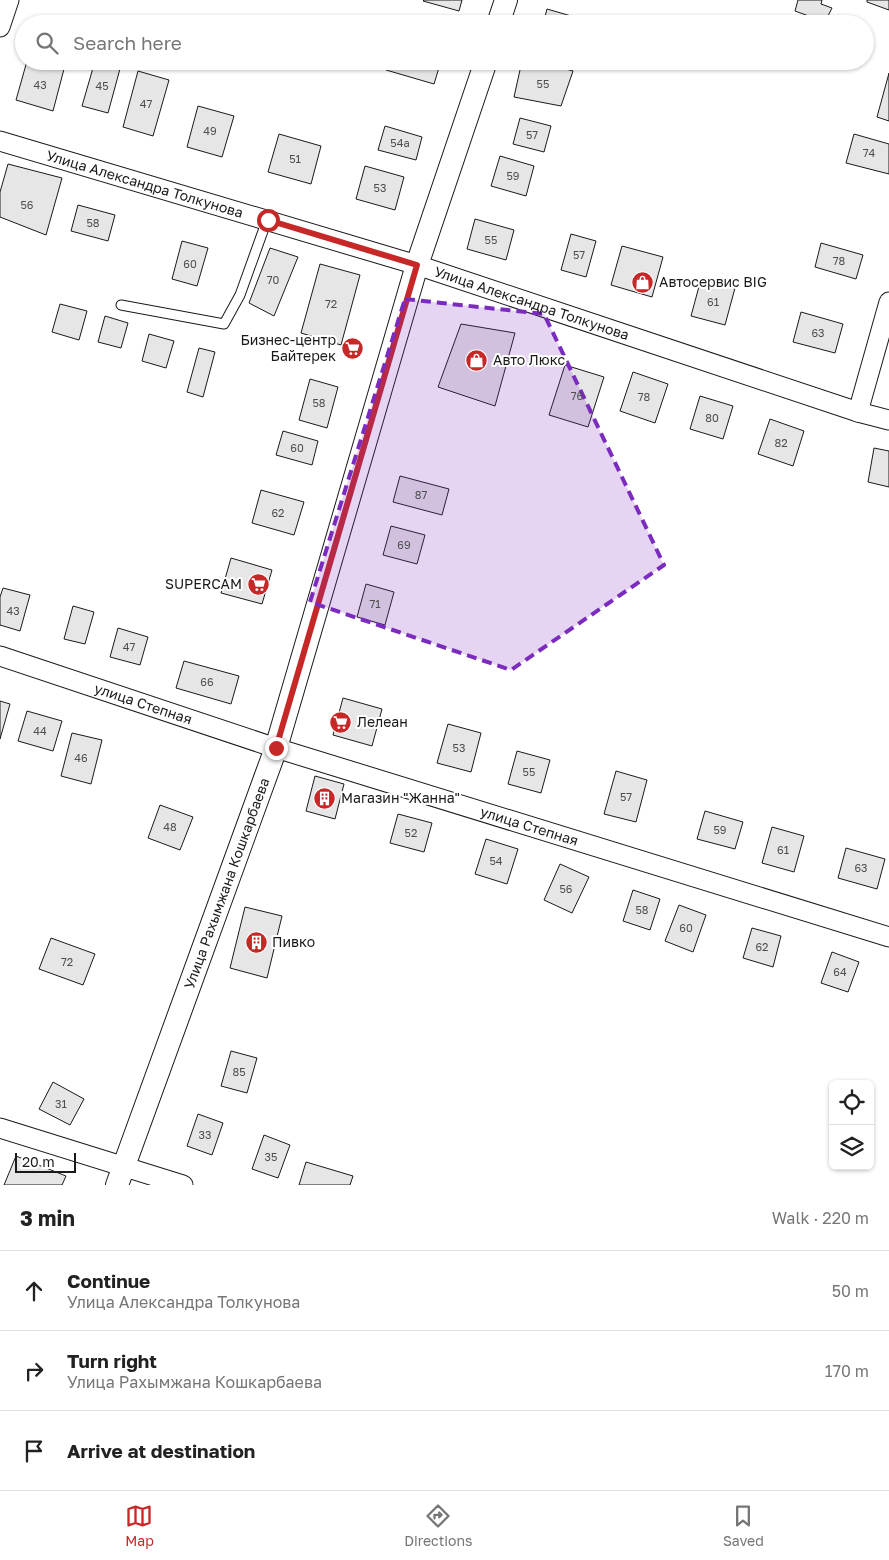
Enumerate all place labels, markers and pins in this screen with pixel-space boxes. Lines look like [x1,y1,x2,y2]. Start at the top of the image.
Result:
shop icon: Автосервис BIG [631,270,655,294]
place label: Автосервис BIG [659,273,767,290]
place label: Бизнес-центр Байтерек [240,331,336,364]
supermarket icon: Бизнес-центр Байтерек [340,336,364,360]
shop icon: Авто Люкс [465,348,489,372]
place label: Авто Люкс [493,351,565,368]
supermarket icon: SUPERCAM [246,572,270,596]
place label: SUPERCAM [165,575,242,592]
supermarket icon: Лелеан [329,710,353,734]
place label: Лелеан [357,713,408,730]
building icon: Магазин "Жанна" [313,786,337,810]
place label: Магазин "Жанна" [341,789,460,806]
building icon: Пивко [244,930,268,954]
place label: Пивко [272,933,315,950]

